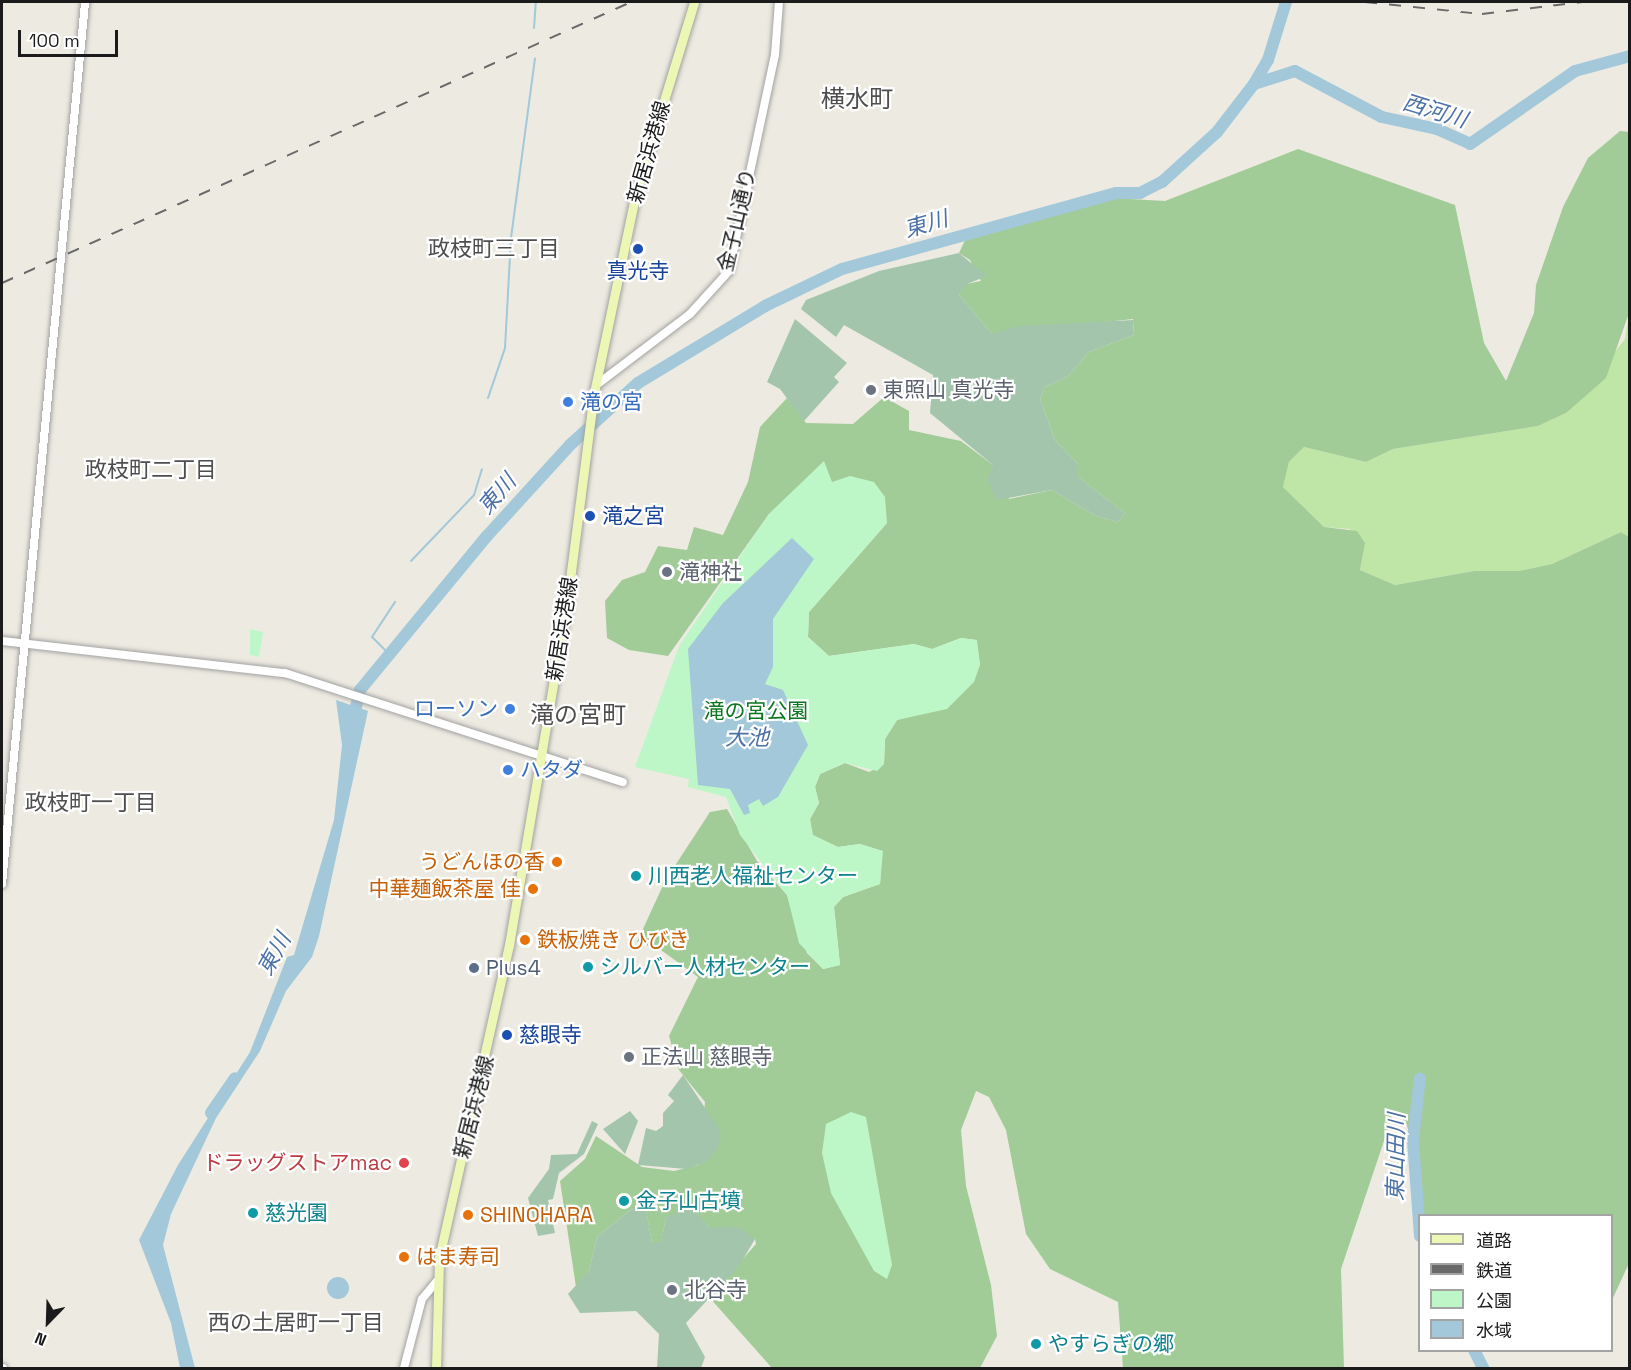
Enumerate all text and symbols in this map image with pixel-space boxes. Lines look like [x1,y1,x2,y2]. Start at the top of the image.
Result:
scale bar [21,18,122,56]
text: 100 m [29,29,80,52]
district label: 横水町 [821,85,893,113]
water label: 西河川 [1400,89,1470,133]
street label: 新居浜港線 [622,98,676,206]
street label: 金子山通り [713,166,761,274]
water label: 東川 [901,205,951,243]
district label: 政枝町三丁目 [428,236,560,262]
marker: 真光寺 [631,242,645,256]
place label: 真光寺 [607,258,669,284]
place label: 東照山 真光寺 [883,377,1014,403]
marker: 東照山 真光寺 [864,383,878,397]
place label: 滝の宮 [580,389,643,415]
marker: 滝の宮 [561,395,575,409]
district label: 政枝町二丁目 [85,457,217,483]
water label: 東川 [473,469,521,519]
place label: 滝之宮 [602,503,665,529]
marker: 滝之宮 [583,509,597,523]
place label: 滝神社 [679,559,742,585]
marker: 滝神社 [660,565,674,579]
street label: 新居浜港線 [541,575,583,683]
place label: ローソン [414,696,498,722]
park label: 滝の宮公園 [704,698,808,724]
district label: 滝の宮町 [530,701,626,729]
marker: ローソン [503,702,517,716]
water label: 大池 [725,725,769,751]
place label: ハタダ [520,757,583,783]
marker: ハタダ [501,763,515,777]
district label: 政枝町一丁目 [25,790,157,816]
place label: うどんほの香 [419,849,545,875]
marker: うどんほの香 [550,855,564,869]
place label: 川西老人福祉センター [648,863,858,889]
marker: 川西老人福祉センター [629,869,643,883]
place label: 中華麺飯茶屋 佳 [369,876,521,902]
marker: 中華麺飯茶屋 佳 [526,882,540,896]
place label: 鉄板焼き ひびき [537,927,689,953]
water label: 東川 [252,928,296,980]
marker: 鉄板焼き ひびき [518,933,532,947]
place label: シルバー人材センター [600,954,810,980]
place label: Plus4 [486,955,541,981]
marker: シルバー人材センター [581,960,595,974]
marker: Plus4 [467,961,481,975]
place label: 慈眼寺 [519,1022,582,1048]
marker: 慈眼寺 [500,1028,514,1042]
place label: 正法山 慈眼寺 [641,1044,772,1070]
marker: 正法山 慈眼寺 [622,1050,636,1064]
street label: 新居浜港線 [449,1053,499,1161]
water label: 東山田川 [1382,1113,1410,1201]
place label: ドラッグストアmac [203,1150,392,1176]
marker: ドラッグストアmac [397,1156,411,1170]
place label: 金子山古墳 [636,1188,741,1214]
marker: 金子山古墳 [617,1194,631,1208]
place label: 慈光園 [265,1200,328,1226]
place label: SHINOHARA [480,1202,593,1228]
marker: 慈光園 [246,1206,260,1220]
marker: SHINOHARA [461,1208,475,1222]
legend [1418,1214,1613,1352]
text: 道路 [1476,1229,1512,1252]
place label: はま寿司 [416,1244,500,1270]
marker: はま寿司 [397,1250,411,1264]
text: 鉄道 [1476,1259,1512,1282]
place label: 北谷寺 [684,1277,747,1303]
marker: 北谷寺 [665,1283,679,1297]
text: 公園 [1476,1289,1512,1312]
north arrow [18,1292,78,1352]
district label: 西の土居町一丁目 [208,1310,384,1336]
text: 水域 [1476,1319,1512,1342]
text: N [32,1327,50,1351]
place label: やすらぎの郷 [1048,1331,1174,1357]
marker: やすらぎの郷 [1029,1337,1043,1351]

